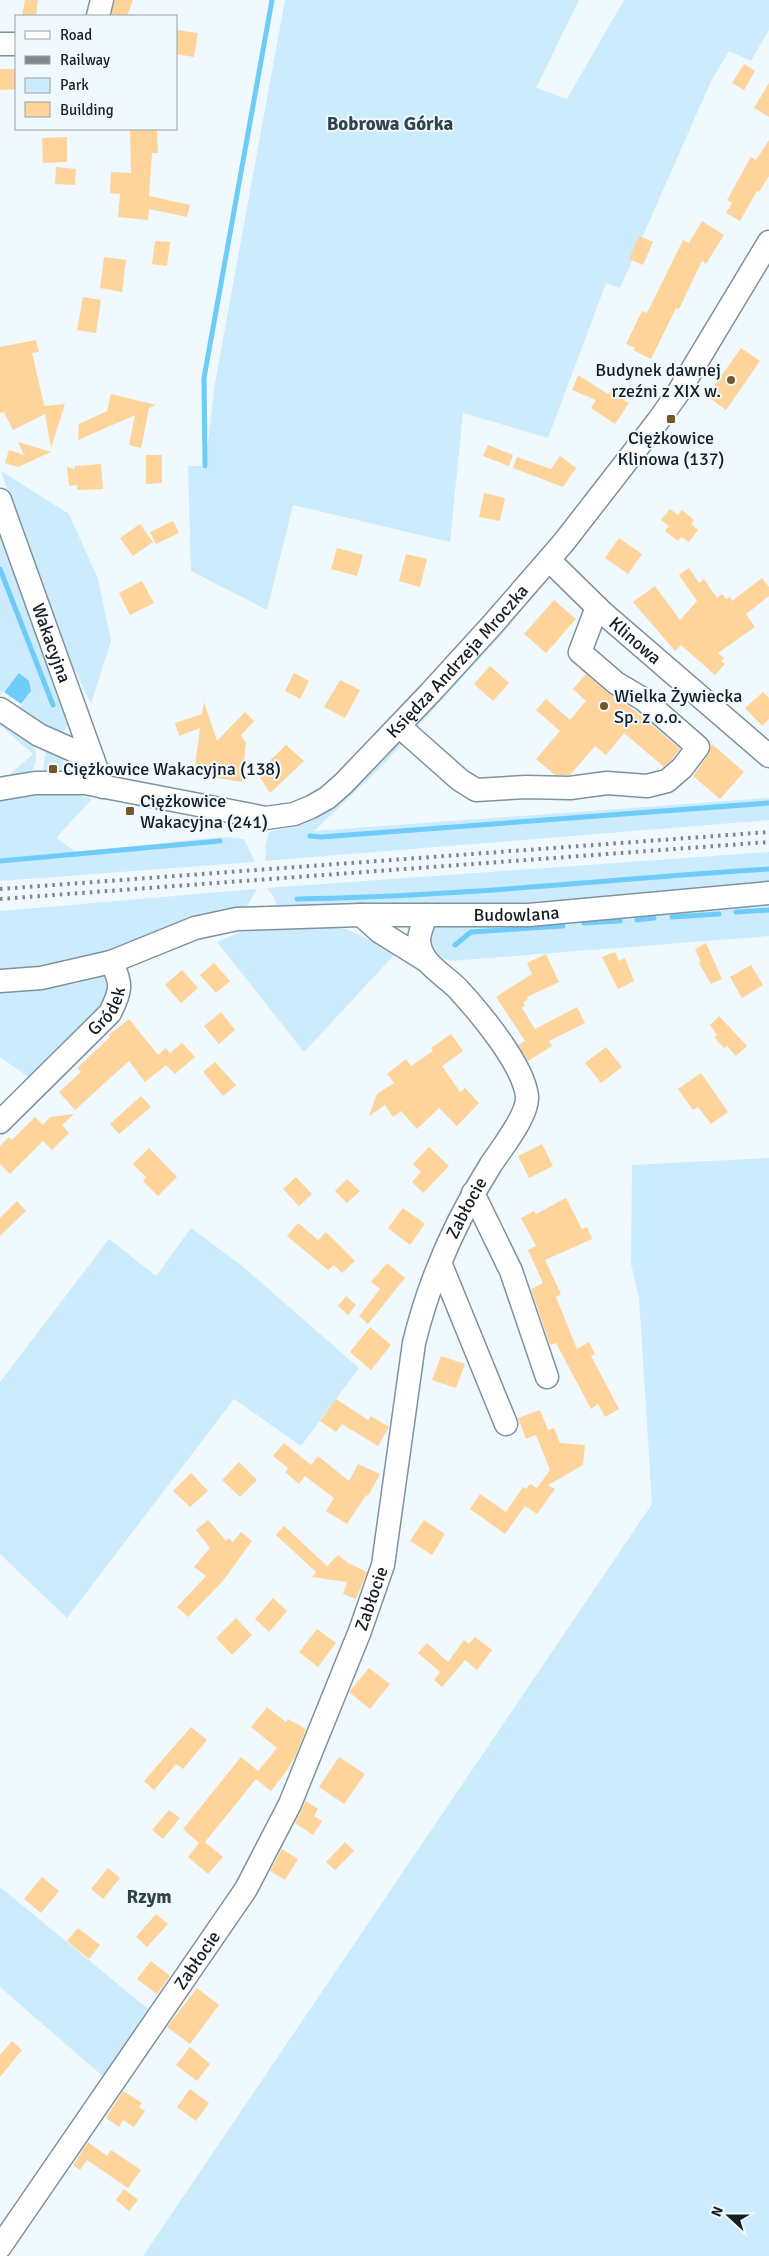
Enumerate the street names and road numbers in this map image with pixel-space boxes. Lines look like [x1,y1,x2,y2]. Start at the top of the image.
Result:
street label: Księdza Andrzeja Mroczka [382,580,533,743]
street label: Wakacyjna [27,600,76,686]
street label: Klinowa [605,612,666,669]
street label: Budowlana [473,901,560,926]
street label: Gródek [83,985,130,1040]
street label: Zabłocie [441,1173,492,1242]
street label: Zabłocie [350,1564,393,1634]
street label: Zabłocie [169,1927,225,1994]

